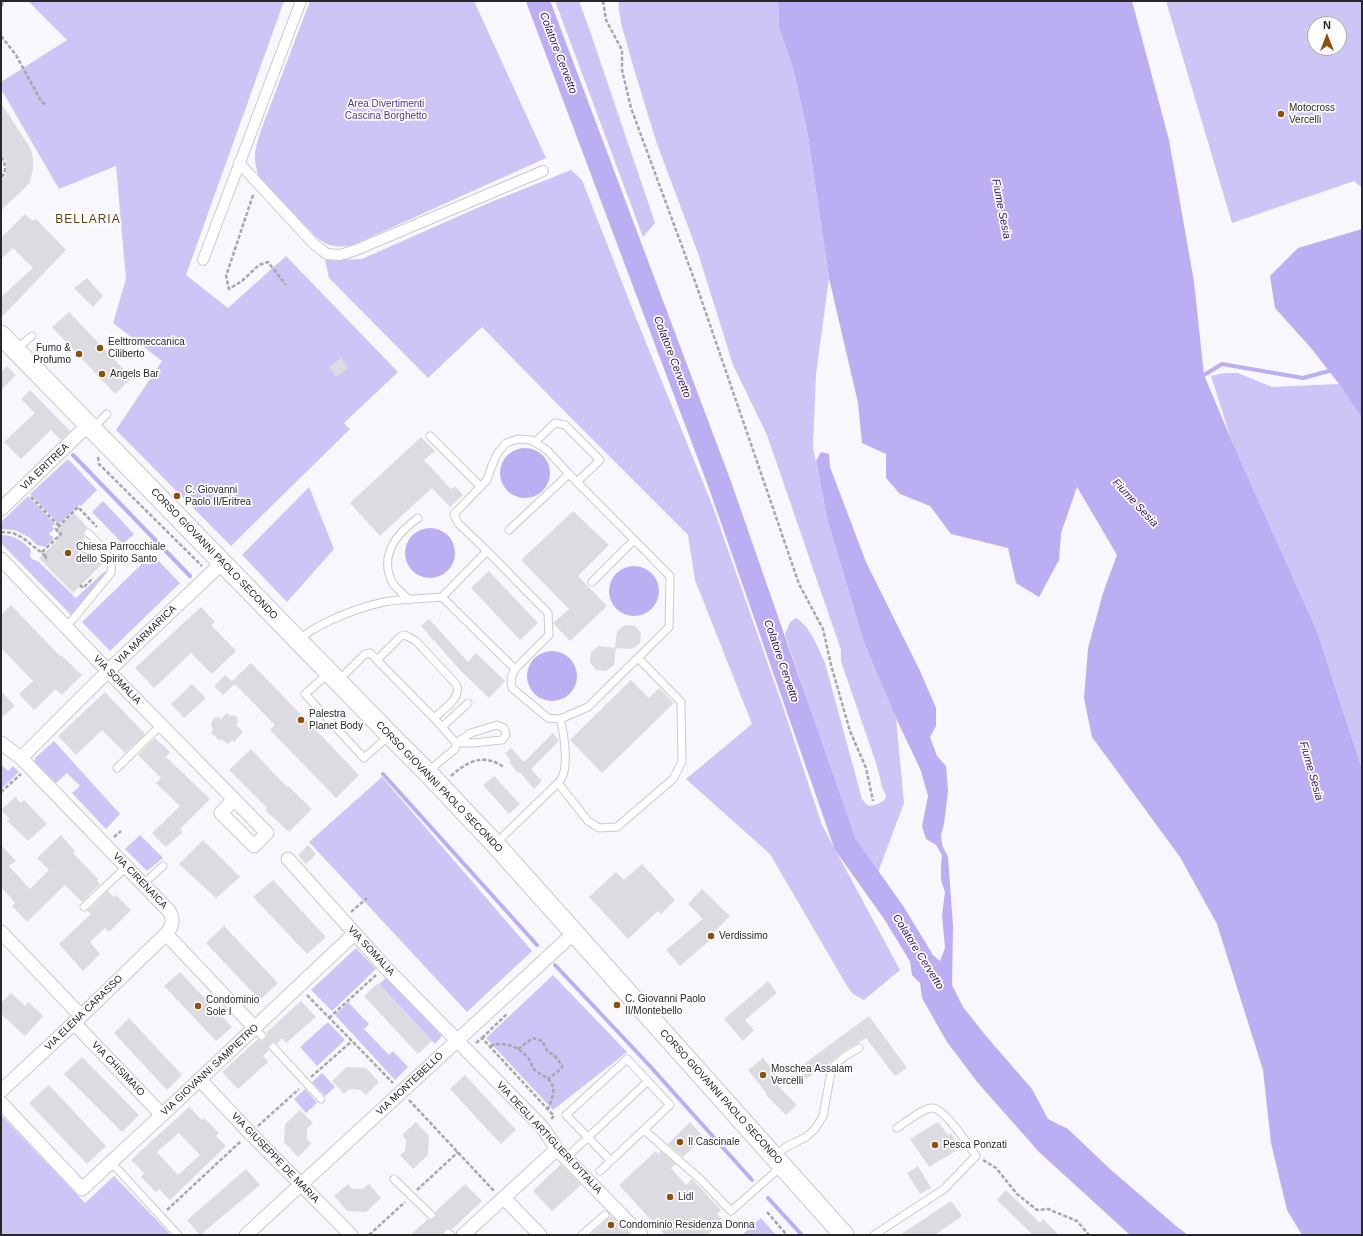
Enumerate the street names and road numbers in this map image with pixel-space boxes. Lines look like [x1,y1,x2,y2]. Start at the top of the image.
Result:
street label: VIA ERITREA [18,441,72,493]
street label: CORSO GIOVANNI PAOLO SECONDO [148,486,280,622]
street label: VIA MARMARICA [113,603,179,667]
street label: VIA SOMALIA [91,653,143,707]
street label: CORSO GIOVANNI PAOLO SECONDO [373,719,505,855]
street label: VIA CIRENAICA [110,850,170,912]
street label: VIA SOMALIA [345,924,397,978]
street label: VIA ELENA CARASSO [43,973,125,1053]
street label: VIA GIOVANNI SAMPIETRO [159,1022,261,1118]
street label: CORSO GIOVANNI PAOLO SECONDO [657,1027,785,1167]
street label: VIA CHISIMAIO [89,1039,147,1099]
street label: VIA MONTEBELLO [374,1050,446,1118]
street label: VIA DEGLI ARTIGLIERI D'ITALIA [494,1079,604,1197]
street label: VIA GIUSEPPE DE MARIA [229,1110,321,1206]

